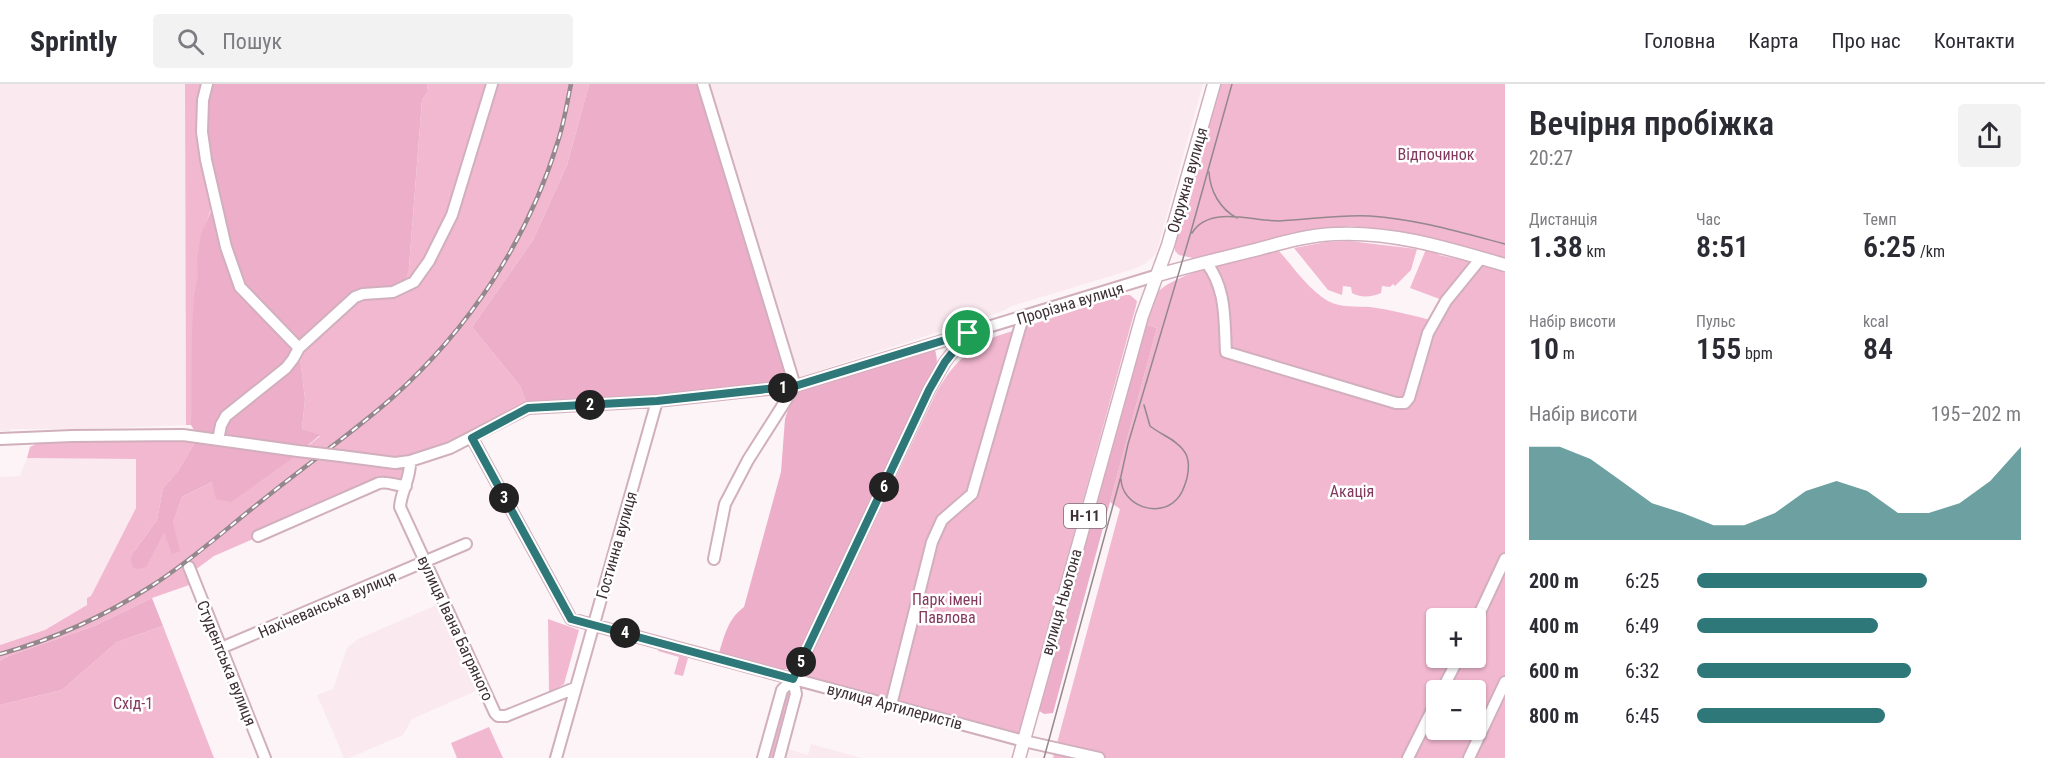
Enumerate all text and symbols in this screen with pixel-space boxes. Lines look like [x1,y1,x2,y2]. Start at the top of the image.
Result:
search box [153,14,573,68]
text: Sprintly [30,25,117,58]
icon: search [174,25,207,58]
text: Пошук [222,29,282,54]
text: Головна [1644,29,1715,53]
text: Карта [1748,29,1799,53]
text: Про нас [1832,29,1901,53]
text: Контакти [1934,29,2015,53]
text: Вечірня пробіжка [1529,104,1774,143]
button: share [1958,104,2021,167]
street label: Окружна вулиця [1163,125,1212,235]
park label: Відпочинок [1398,145,1475,164]
text: 20:27 [1529,146,1573,170]
text: Дистанція [1529,210,1597,229]
text: Час [1696,210,1721,229]
text: Темп [1863,210,1897,229]
text: 1.38 [1529,229,1583,264]
text: 8:51 [1696,229,1749,264]
text: 6:25 [1863,229,1916,264]
text: km [1583,242,1606,261]
text: /km [1916,242,1945,261]
street label: Прорізна вулиця [1014,278,1126,329]
pin [942,307,993,358]
text: Набір висоти [1529,312,1616,331]
text: Пульс [1696,312,1735,331]
text: kcal [1863,312,1889,331]
icon: arrive [951,316,984,349]
text: 10 [1529,331,1559,366]
text: 155 [1696,331,1741,366]
text: 84 [1863,331,1893,366]
text: m [1559,344,1575,363]
text: bpm [1741,344,1773,363]
pin: 1 [768,373,798,403]
text: 1 [779,378,787,397]
pin: 2 [575,390,605,420]
text: 2 [586,395,594,414]
text: Набір висоти [1529,402,1638,426]
text: 195–202 m [1931,402,2021,426]
pin: 6 [869,472,899,502]
text: 6 [880,477,888,496]
park label: Акація [1330,482,1374,501]
pin: 3 [489,483,519,513]
text: 3 [500,488,508,507]
street label: Гостинна вулиця [592,489,641,601]
road number: Н-11 [1064,504,1106,528]
street label: вулиця Ньютона [1037,547,1086,657]
street label: вулиця Івана Багряного [414,553,497,704]
street label: Нахічеванська вулиця [255,567,399,642]
text: 200 m [1529,569,1579,593]
text: 6:25 [1625,569,1659,593]
park label: Парк імені Павлова [912,590,982,627]
street label: Студентська вулиця [193,598,260,729]
map controls [1426,608,1486,740]
button: + [1426,608,1486,668]
text: 400 m [1529,614,1579,638]
text: 6:49 [1625,614,1659,638]
pin: 4 [610,618,640,648]
text: 4 [621,623,629,642]
pin: 5 [786,647,816,677]
text: 5 [797,652,805,671]
text: 600 m [1529,659,1579,683]
text: 6:32 [1625,659,1659,683]
street label: вулиця Артилеристів [825,679,965,734]
button: − [1426,680,1486,740]
park label: Схід-1 [113,694,153,713]
text: 800 m [1529,704,1579,728]
text: 6:45 [1625,704,1659,728]

